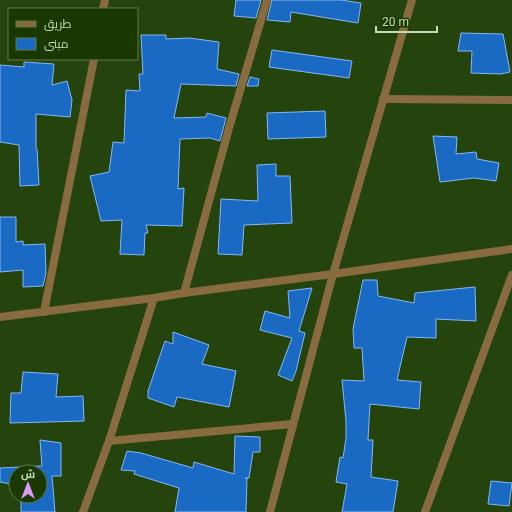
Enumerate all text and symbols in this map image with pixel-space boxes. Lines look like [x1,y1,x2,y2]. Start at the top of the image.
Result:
legend [8,8,138,60]
scale bar [376,8,437,34]
text: 20 m [382,15,409,29]
text: طريق [44,17,72,31]
text: مبنى [44,37,69,51]
north arrow [8,464,48,504]
text: ش [21,468,35,481]

